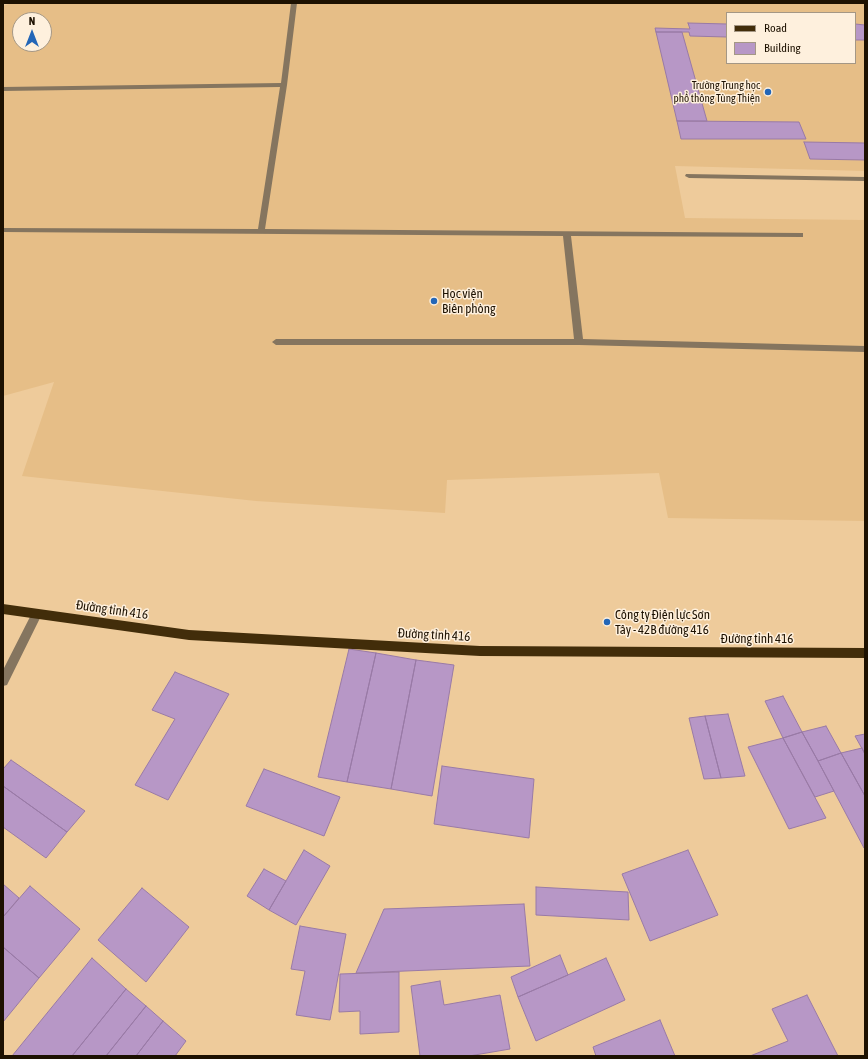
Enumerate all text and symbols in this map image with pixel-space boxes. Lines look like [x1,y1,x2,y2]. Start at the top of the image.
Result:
north arrow [12,12,52,52]
legend [726,12,856,64]
text: N [29,15,35,27]
text: Road [764,21,787,35]
text: Building [764,41,801,55]
place label: Trường Trung học phổ thông Tùng Thiện [674,79,760,105]
marker: Trường Trung học phổ thông Tùng Thiện [763,87,773,97]
place label: Học viện Biên phòng [442,286,496,317]
marker: Học viện Biên phòng [429,296,439,306]
street label: Đường tỉnh 416 [75,597,149,623]
place label: Công ty Điện lực Sơn Tây - 42B đường 416 [615,607,710,638]
marker: Công ty Điện lực Sơn Tây - 42B đường 416 [602,617,612,627]
street label: Đường tỉnh 416 [397,625,471,645]
street label: Đường tỉnh 416 [721,631,793,647]

